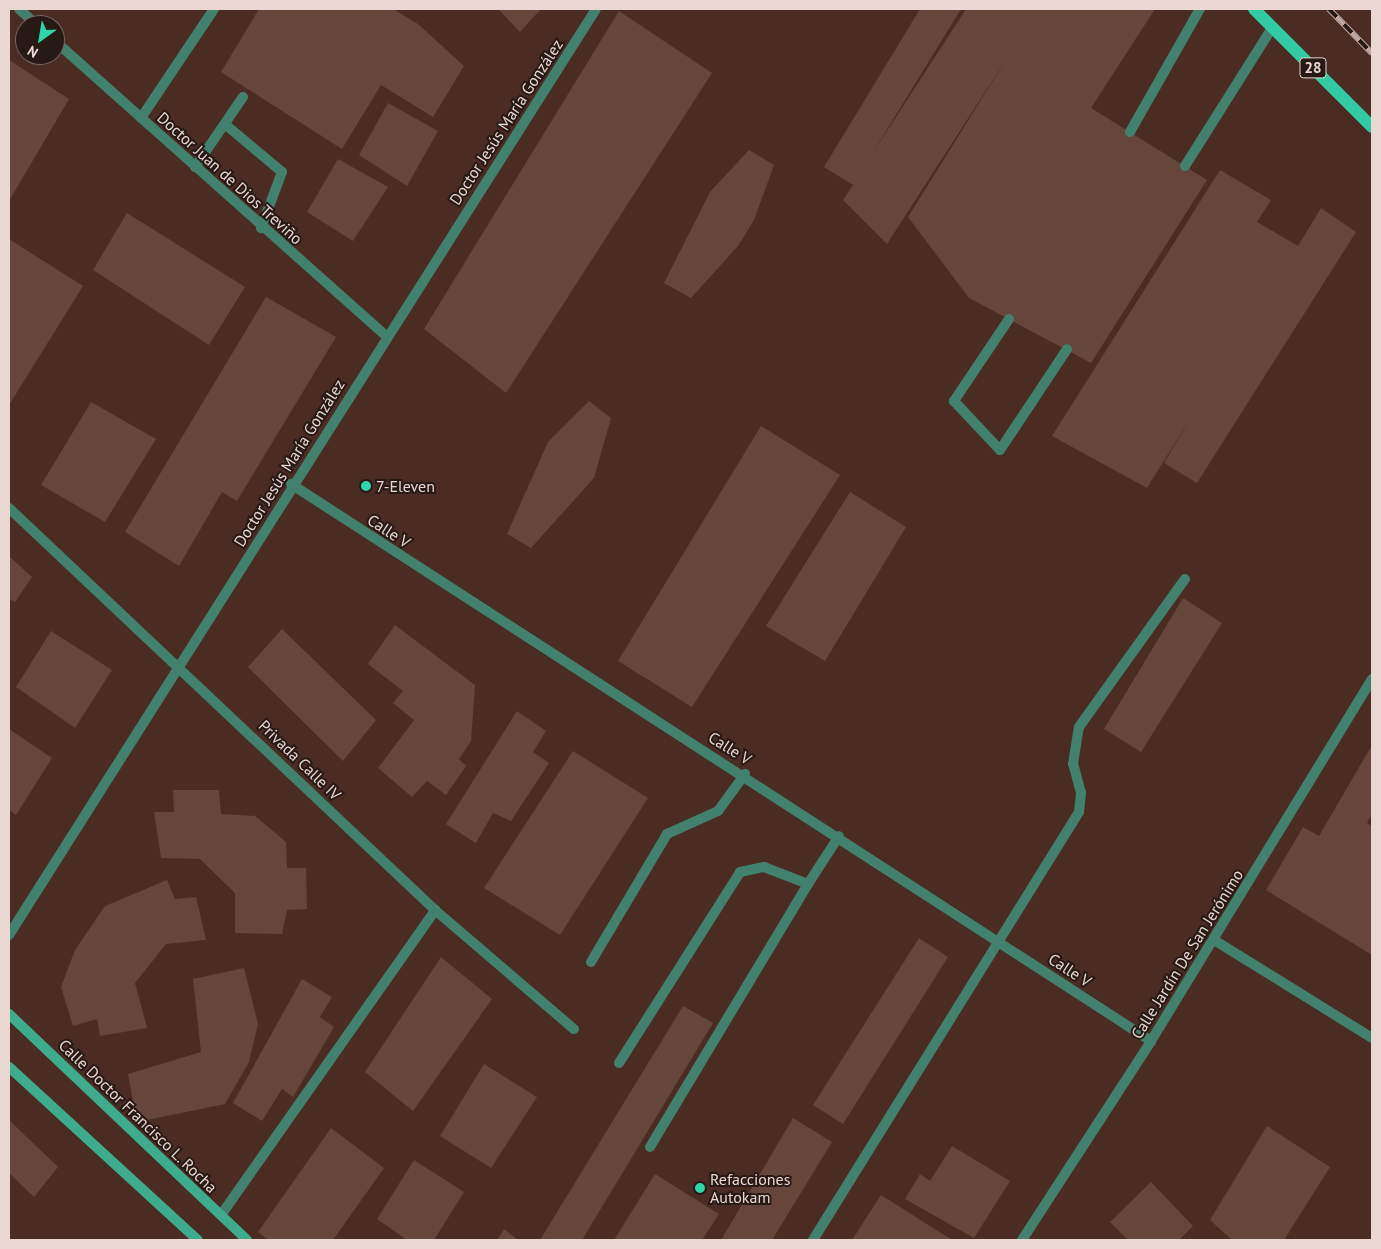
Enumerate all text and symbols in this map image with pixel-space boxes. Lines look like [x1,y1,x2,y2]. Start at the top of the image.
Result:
north arrow [15,15,65,65]
street label: Doctor Jesús María González [445,36,567,208]
text: N [24,42,41,62]
road number: 28 [1299,56,1327,80]
street label: Doctor Juan de Dios Treviño [153,108,307,248]
street label: Doctor Jesús María González [230,376,348,550]
place label: 7-Eleven [376,476,435,496]
marker: 7-Eleven [360,480,372,492]
street label: Calle V [364,510,414,552]
street label: Privada Calle IV [255,716,345,804]
street label: Calle V [705,727,755,769]
street label: Calle Jardín De San Jerónimo [1127,866,1247,1042]
street label: Calle V [1045,949,1095,991]
street label: Calle Doctor Francisco L. Rocha [54,1035,222,1197]
place label: Refacciones Autokam [710,1169,790,1207]
marker: Refacciones Autokam [694,1182,706,1194]

